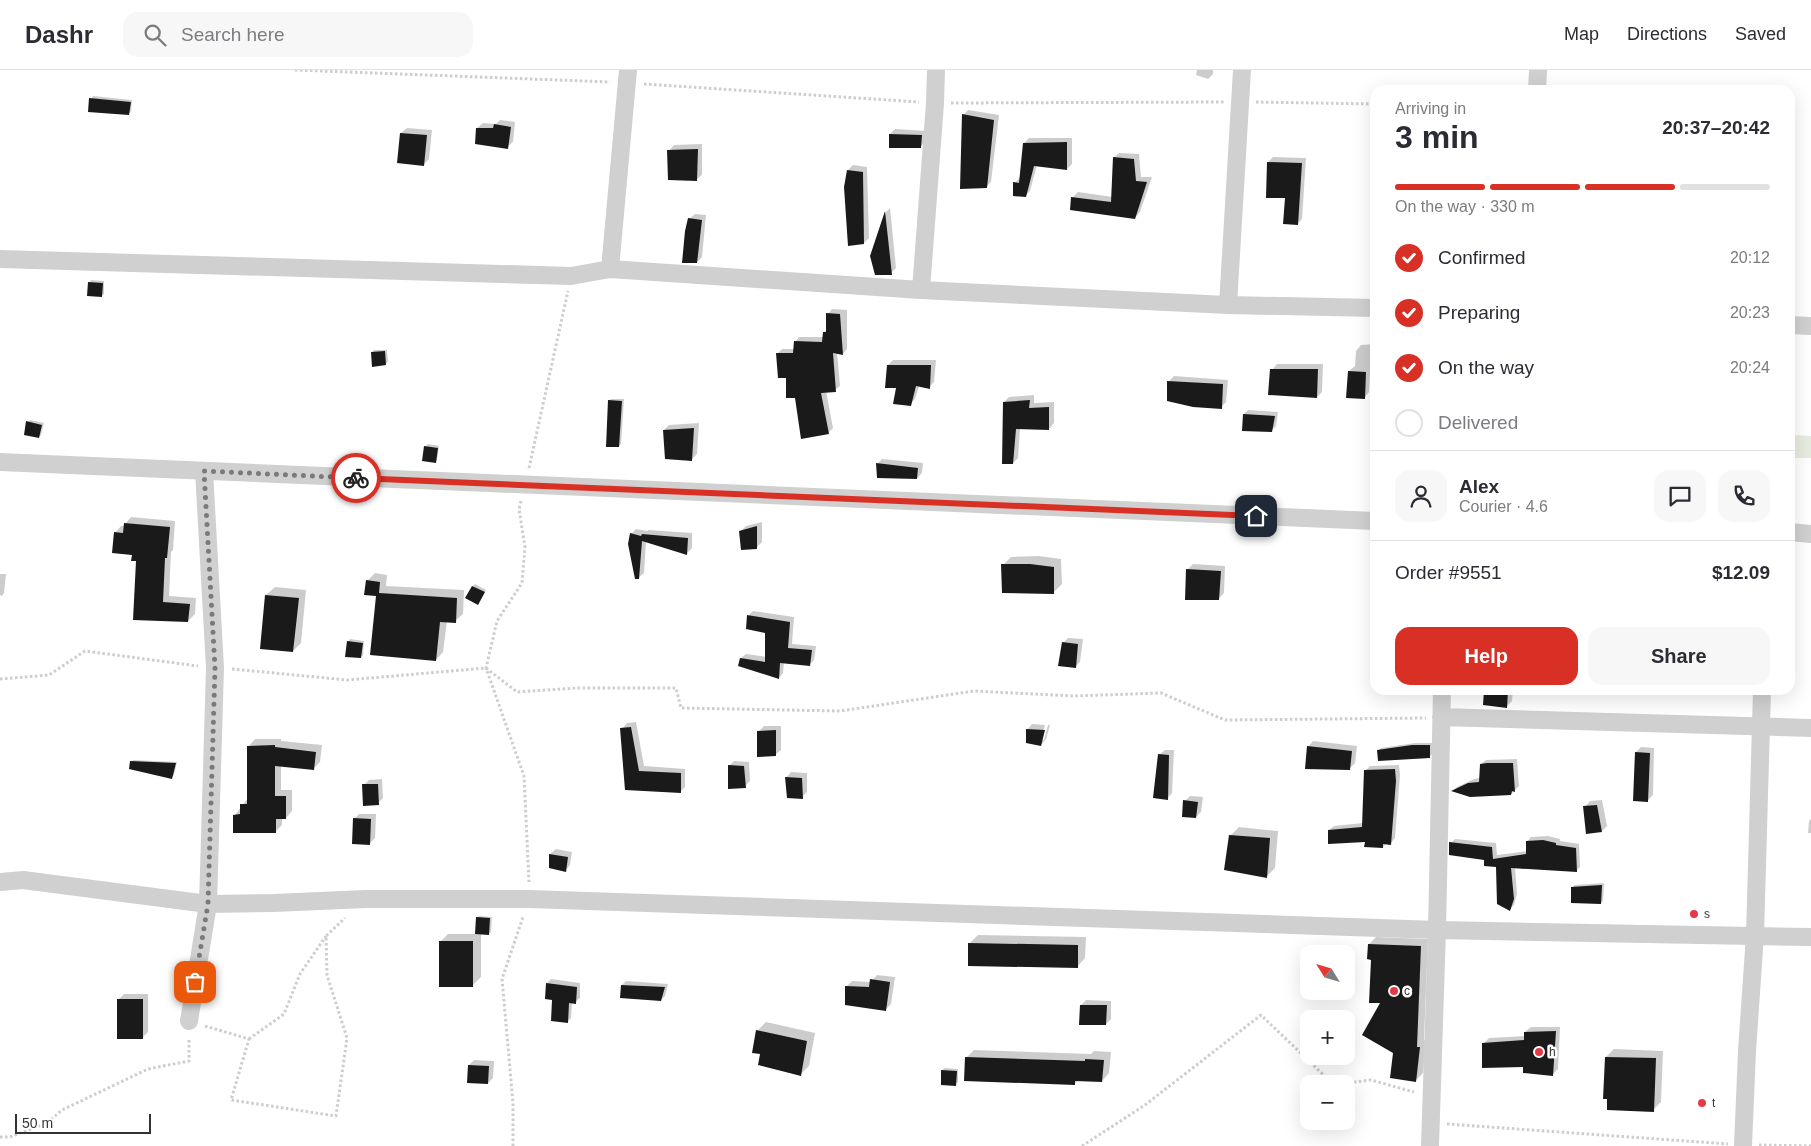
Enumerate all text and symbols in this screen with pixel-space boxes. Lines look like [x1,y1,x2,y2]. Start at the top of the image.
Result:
search box [123,12,473,57]
text: Dashr [25,21,93,48]
icon: search [141,21,169,49]
text: Search here [181,24,285,45]
text: Map [1564,24,1599,44]
text: Directions [1627,24,1707,44]
text: Saved [1735,24,1786,44]
text: Arriving in [1395,100,1466,117]
text: 20:37–20:42 [1662,117,1770,138]
text: 3 min [1395,119,1479,155]
text: On the way · 330 m [1395,198,1535,215]
icon: check [1395,244,1423,272]
text: Confirmed [1438,247,1526,268]
text: 20:12 [1730,249,1770,266]
icon: check [1395,299,1423,327]
text: Preparing [1438,302,1520,323]
text: 20:23 [1730,304,1770,321]
icon: check [1395,354,1423,382]
text: On the way [1438,357,1534,378]
text: 20:24 [1730,359,1770,376]
text: Delivered [1438,412,1518,433]
courier [331,453,381,503]
icon: bike [342,464,370,492]
button: person [1395,470,1447,522]
button: chat [1654,470,1706,522]
button: phone [1718,470,1770,522]
text: Alex [1459,476,1499,497]
pin [1235,495,1277,537]
text: Courier · 4.6 [1459,498,1548,515]
icon: home [1242,502,1270,530]
text: Order #9551 [1395,562,1502,583]
text: $12.09 [1712,562,1770,583]
button: Help [1395,627,1578,685]
button: Share [1588,627,1770,685]
place label: s [1704,907,1710,921]
marker: s [1688,908,1700,920]
north arrow [1300,945,1355,1000]
map controls [1300,945,1355,1130]
pin [174,961,216,1003]
icon: bag [181,968,209,996]
place label: c [1404,984,1410,998]
marker: c [1388,985,1400,997]
button: + [1300,1010,1355,1065]
place label: h [1549,1045,1556,1059]
marker: h [1533,1046,1545,1058]
button: − [1300,1075,1355,1130]
place label: t [1712,1096,1716,1110]
marker: t [1696,1097,1708,1109]
scale bar [15,1111,151,1134]
text: 50 m [22,1115,53,1131]

